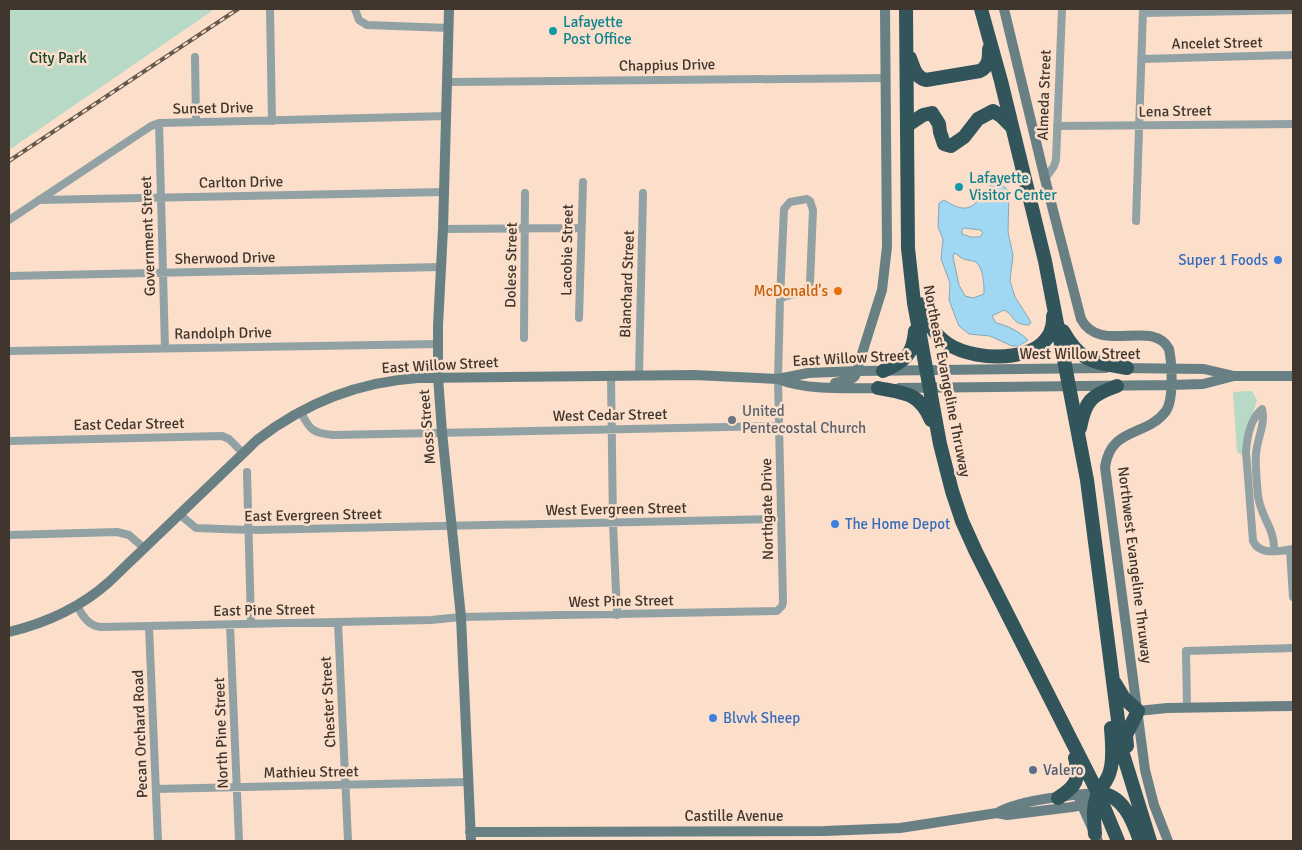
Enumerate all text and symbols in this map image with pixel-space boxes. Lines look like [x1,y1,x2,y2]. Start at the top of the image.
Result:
place label: Lafayette Post Office [563,13,632,48]
marker: Lafayette Post Office [547,25,559,37]
street label: Ancelet Street [1171,33,1263,53]
park label: City Park [29,49,87,67]
street label: Almeda Street [1033,49,1055,141]
street label: Chappius Drive [619,55,715,75]
street label: Sunset Drive [172,98,254,118]
street label: Lena Street [1138,101,1212,121]
place label: Lafayette Visitor Center [969,169,1057,204]
street label: Carlton Drive [199,172,283,192]
street label: Government Street [137,176,159,296]
marker: Lafayette Visitor Center [953,181,965,193]
street label: Lacobie Street [557,204,577,296]
street label: Dolese Street [501,222,521,308]
street label: Blanchard Street [616,230,638,338]
street label: Sherwood Drive [174,248,276,268]
place label: Super 1 Foods [1178,251,1268,269]
marker: Super 1 Foods [1272,254,1284,266]
place label: McDonald's [754,282,828,300]
street label: Northeast Evangeline Thruway [920,283,974,479]
marker: McDonald's [832,285,844,297]
street label: Randolph Drive [174,323,272,343]
street label: West Willow Street [1020,345,1140,363]
street label: East Willow Street [792,346,910,370]
street label: East Willow Street [381,353,499,377]
street label: Moss Street [415,389,439,465]
place label: United Pentecostal Church [742,402,866,437]
street label: West Cedar Street [553,405,667,425]
street label: East Cedar Street [73,414,185,434]
marker: United Pentecostal Church [726,414,738,426]
street label: Northgate Drive [757,458,777,560]
street label: Northwest Evangeline Thruway [1114,465,1156,665]
street label: West Evergreen Street [545,499,687,519]
street label: East Evergreen Street [244,505,382,525]
place label: The Home Depot [845,515,950,533]
marker: The Home Depot [829,518,841,530]
street label: West Pine Street [568,591,674,611]
street label: East Pine Street [213,600,315,620]
street label: Chester Street [317,656,339,748]
street label: Pecan Orchard Road [129,669,151,799]
street label: North Pine Street [210,677,232,789]
place label: Blvvk Sheep [723,709,800,727]
marker: Blvvk Sheep [707,712,719,724]
place label: Valero [1043,761,1084,779]
street label: Mathieu Street [263,762,359,782]
marker: Valero [1027,764,1039,776]
street label: Castille Avenue [685,807,783,825]

